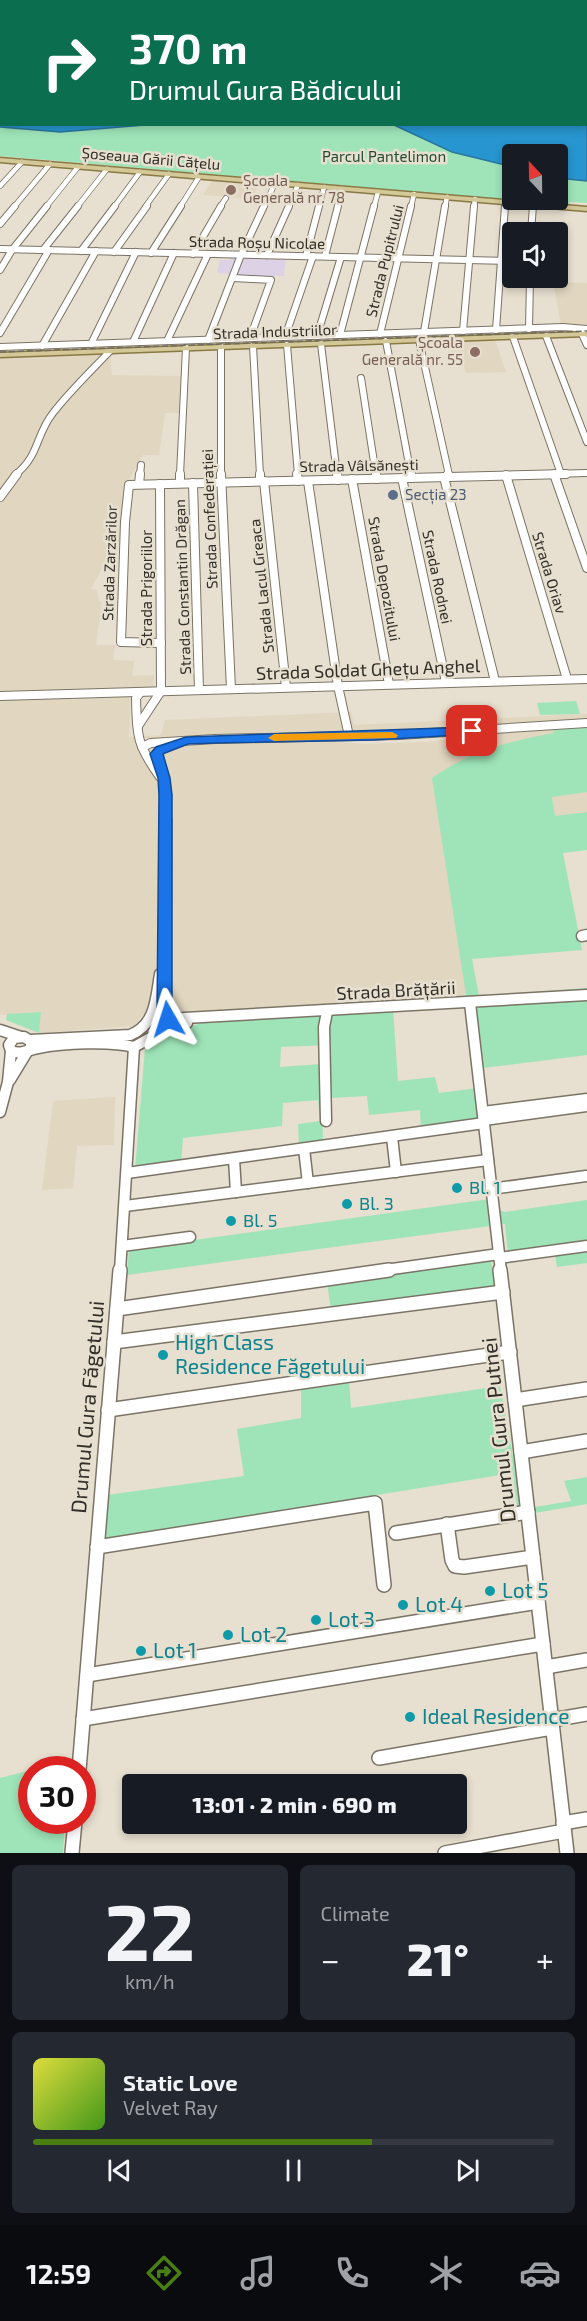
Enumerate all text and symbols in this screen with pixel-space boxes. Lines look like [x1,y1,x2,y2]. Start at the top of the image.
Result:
text: 370 m [129,22,248,72]
icon: right [30,24,108,102]
text: Drumul Gura Bădicului [129,73,402,105]
street label: Șoseaua Gării Cățelu [81,143,221,175]
north arrow [502,144,568,210]
map controls [502,144,568,288]
park label: Parcul Pantelimon [322,147,446,165]
place label: Școala Generală nr. 78 [243,171,345,206]
marker: Școala Generală nr. 78 [224,183,238,197]
street label: Strada Pupitrului [361,203,407,319]
button: sound [502,222,568,288]
street label: Strada Roșu Nicolae [189,232,325,254]
street label: Strada Industriilor [213,320,337,342]
place label: Școala Generală nr. 55 [362,333,463,368]
marker: Școala Generală nr. 55 [468,345,482,359]
street label: Strada Confederației [198,449,222,589]
street label: Strada Vâlsănești [299,455,419,477]
place label: Secția 23 [405,485,467,505]
marker: Secția 23 [386,488,400,502]
street label: Strada Constantin Drăgan [170,499,194,675]
street label: Strada Zarzărilor [98,505,120,621]
street label: Strada Depozitului [365,515,405,642]
street label: Strada Lacul Greaca [245,518,277,654]
street label: Strada Rodnei [419,528,457,625]
street label: Strada Prigoriilor [137,530,155,646]
street label: Strada Oriav [529,530,571,616]
street label: Strada Soldat Ghețu Anghel [256,654,481,685]
pin [446,705,497,756]
icon: arrive [455,714,488,747]
street label: Strada Brățării [336,976,456,1005]
position arrow [136,987,200,1051]
place label: Bl. 1 [469,1176,501,1198]
marker: Bl. 1 [450,1181,464,1195]
place label: Bl. 3 [359,1192,394,1214]
marker: Bl. 3 [340,1197,354,1211]
place label: Bl. 5 [243,1209,277,1231]
marker: Bl. 5 [224,1214,238,1228]
street label: Drumul Gura Făgetului [65,1299,108,1514]
place label: High Class Residence Făgetului [175,1329,365,1378]
street label: Drumul Gura Putnei [475,1336,520,1524]
marker: High Class Residence Făgetului [156,1348,170,1362]
place label: Lot 5 [502,1577,549,1602]
marker: Lot 5 [483,1584,497,1598]
place label: Lot 4 [415,1591,463,1616]
marker: Lot 4 [396,1598,410,1612]
place label: Lot 3 [328,1606,375,1631]
marker: Lot 3 [309,1613,323,1627]
place label: Lot 2 [240,1621,287,1646]
marker: Lot 2 [221,1628,235,1642]
place label: Lot 1 [153,1637,197,1662]
marker: Lot 1 [134,1644,148,1658]
place label: Ideal Residence [422,1703,570,1728]
marker: Ideal Residence [403,1710,417,1724]
speed limit sign: 30 [18,1756,96,1834]
text: 13:01 · 2 min · 690 m [192,1791,397,1817]
text: 22 [104,1883,195,1977]
text: Climate [321,1901,390,1925]
text: 21° [407,1931,469,1985]
text: − [321,1939,340,1979]
text: + [536,1939,554,1979]
text: km/h [125,1969,175,1993]
text: Static Love [123,2069,238,2095]
text: Velvet Ray [123,2095,218,2119]
icon: previous [103,2154,136,2187]
icon: pause [277,2154,310,2187]
icon: next [451,2154,484,2187]
icon: directions [143,2252,185,2294]
icon: music [237,2252,279,2294]
icon: phone [331,2252,373,2294]
icon: climate [425,2252,467,2294]
icon: car [519,2252,561,2294]
text: 12:59 [26,2257,91,2289]

